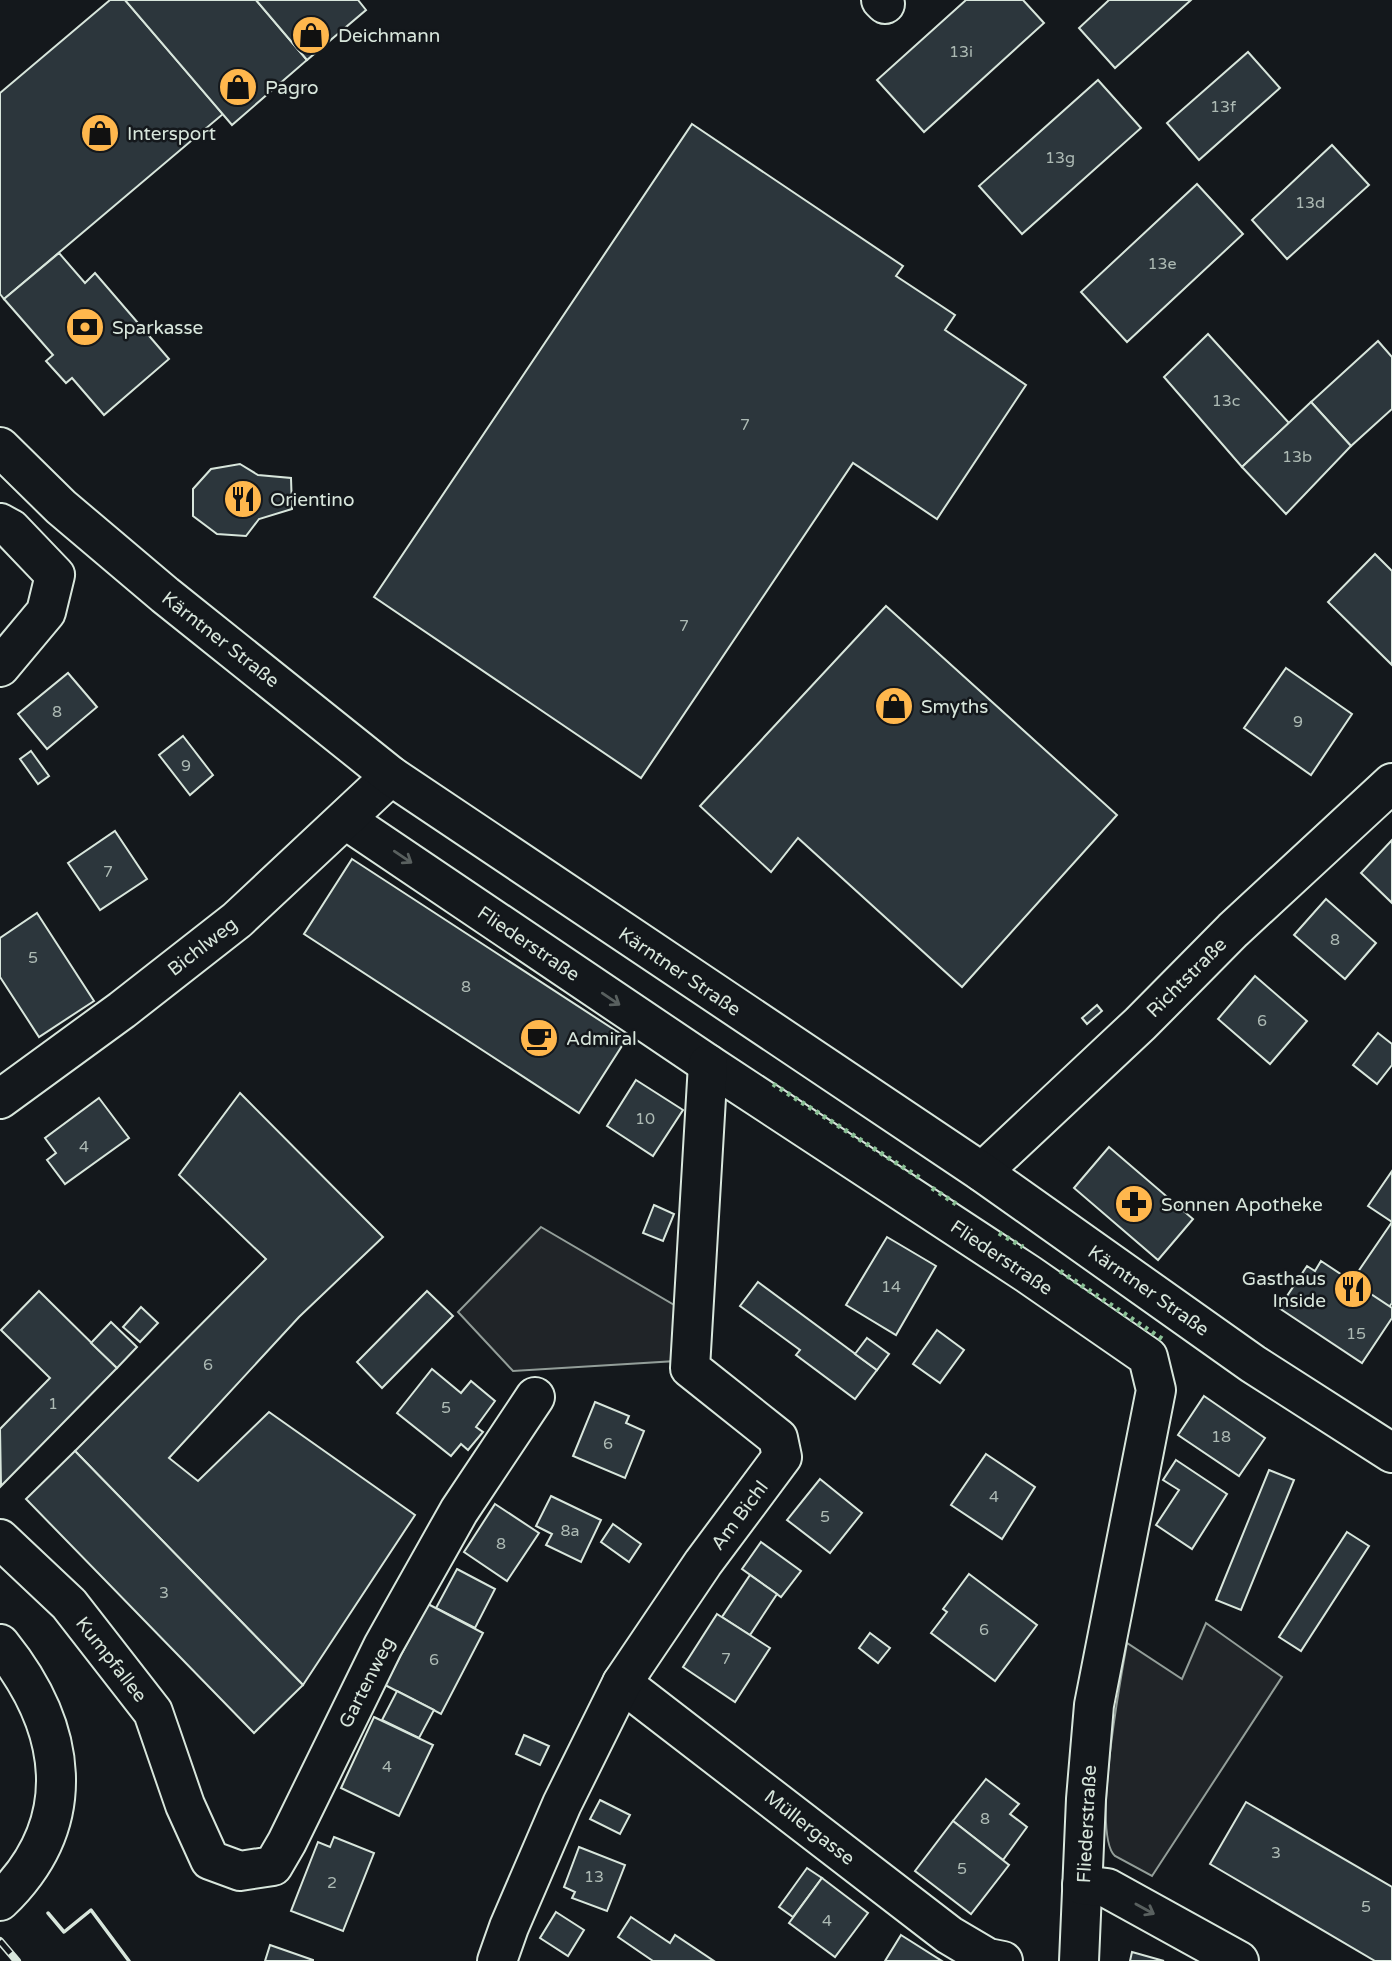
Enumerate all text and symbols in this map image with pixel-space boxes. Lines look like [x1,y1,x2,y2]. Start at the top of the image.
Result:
shop icon: Deichmann [290,14,332,56]
place label: Deichmann [338,25,440,47]
house number: 13i [949,42,973,62]
shop icon: Pagro [217,66,259,108]
place label: Pagro [265,77,319,99]
house number: 13f [1210,97,1237,117]
shop icon: Intersport [79,112,121,154]
place label: Intersport [127,123,216,145]
house number: 13g [1045,148,1075,168]
house number: 13d [1295,193,1325,213]
house number: 13e [1147,254,1177,274]
bank icon: Sparkasse [64,306,106,348]
place label: Sparkasse [112,317,203,339]
house number: 13c [1212,391,1240,411]
house number: 7 [740,415,750,435]
house number: 13b [1282,447,1312,467]
restaurant icon: Orientino [222,478,264,520]
place label: Orientino [270,489,354,511]
street label: Kärntner Straße [157,587,283,692]
house number: 7 [679,616,689,636]
shop icon: Smyths [873,685,915,727]
place label: Smyths [921,696,988,718]
house number: 8 [52,702,62,722]
house number: 9 [1293,712,1303,732]
house number: 9 [181,756,191,776]
one-way arrow [392,851,412,865]
house number: 7 [103,862,113,882]
street label: Fliederstraße [473,902,584,986]
street label: Bichlweg [164,913,242,981]
street label: Kärntner Straße [614,923,745,1021]
house number: 8 [1330,930,1340,950]
street label: Richtstraße [1142,933,1231,1022]
house number: 5 [28,948,38,968]
house number: 8 [461,977,471,997]
one-way arrow [601,992,620,1006]
house number: 6 [1257,1011,1267,1031]
cafe icon: Admiral [518,1017,560,1059]
place label: Admiral [566,1028,637,1050]
house number: 10 [635,1109,655,1129]
house number: 4 [79,1137,89,1157]
pharmacy icon: Sonnen Apotheke [1113,1183,1155,1225]
place label: Sonnen Apotheke [1161,1194,1323,1216]
street label: Fliederstraße [946,1216,1057,1300]
street label: Kärntner Straße [1084,1241,1213,1341]
place label: Gasthaus Inside [1242,1268,1326,1312]
restaurant icon: Gasthaus Inside [1332,1268,1374,1310]
house number: 14 [881,1277,901,1297]
house number: 15 [1346,1324,1366,1344]
house number: 6 [203,1355,213,1375]
house number: 1 [48,1394,58,1414]
house number: 5 [441,1398,451,1418]
house number: 18 [1211,1427,1231,1447]
house number: 6 [603,1434,613,1454]
street label: Am Bichl [707,1477,773,1554]
house number: 4 [989,1487,999,1507]
house number: 5 [820,1507,830,1527]
house number: 8a [560,1521,580,1541]
house number: 8 [496,1534,506,1554]
house number: 3 [159,1583,169,1603]
street label: Kumpfallee [71,1613,151,1707]
house number: 6 [979,1620,989,1640]
street label: Gartenweg [335,1633,399,1732]
house number: 7 [721,1649,731,1669]
house number: 6 [429,1650,439,1670]
house number: 4 [382,1757,392,1777]
street label: Fliederstraße [1073,1764,1101,1884]
street label: Müllergasse [760,1786,859,1870]
house number: 8 [980,1809,990,1829]
house number: 3 [1271,1843,1281,1863]
house number: 5 [957,1859,967,1879]
house number: 13 [584,1867,604,1887]
house number: 2 [327,1873,337,1893]
house number: 5 [1361,1897,1371,1917]
one-way arrow [1134,1903,1155,1916]
house number: 4 [822,1911,832,1931]

